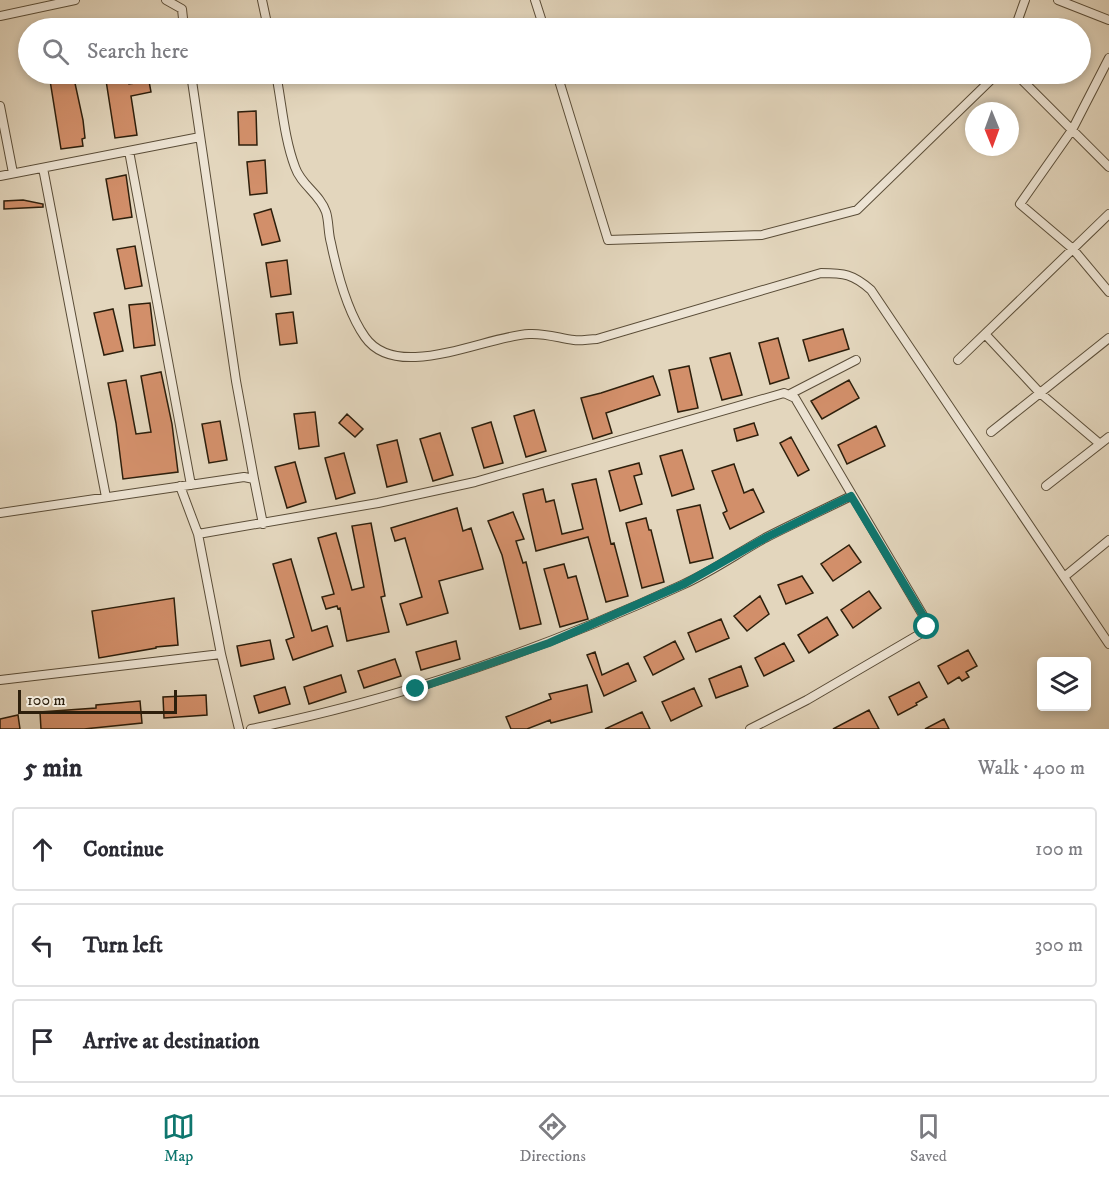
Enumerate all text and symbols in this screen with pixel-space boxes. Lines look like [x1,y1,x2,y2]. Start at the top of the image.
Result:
search box [18,18,1091,84]
icon: search [39,35,72,68]
text: Search here [87,38,189,65]
north arrow [965,102,1019,156]
route start [913,613,939,639]
map controls [1037,657,1091,711]
button: layers [1037,657,1091,711]
route end [402,675,428,701]
scale bar [18,687,177,714]
text: 100 m [27,690,66,710]
text: 5 min [24,752,82,785]
text: Walk · 400 m [978,756,1085,781]
icon: ahead [26,833,59,866]
text: Continue [83,836,164,863]
text: 100 m [1035,837,1083,862]
icon: left [26,929,59,962]
text: Turn left [83,932,163,959]
text: 300 m [1035,933,1083,958]
icon: arrive [26,1025,59,1058]
text: Arrive at destination [83,1028,260,1055]
tab: Map [162,1110,195,1166]
tab: Directions [519,1110,586,1166]
tab: Saved [910,1110,947,1166]

